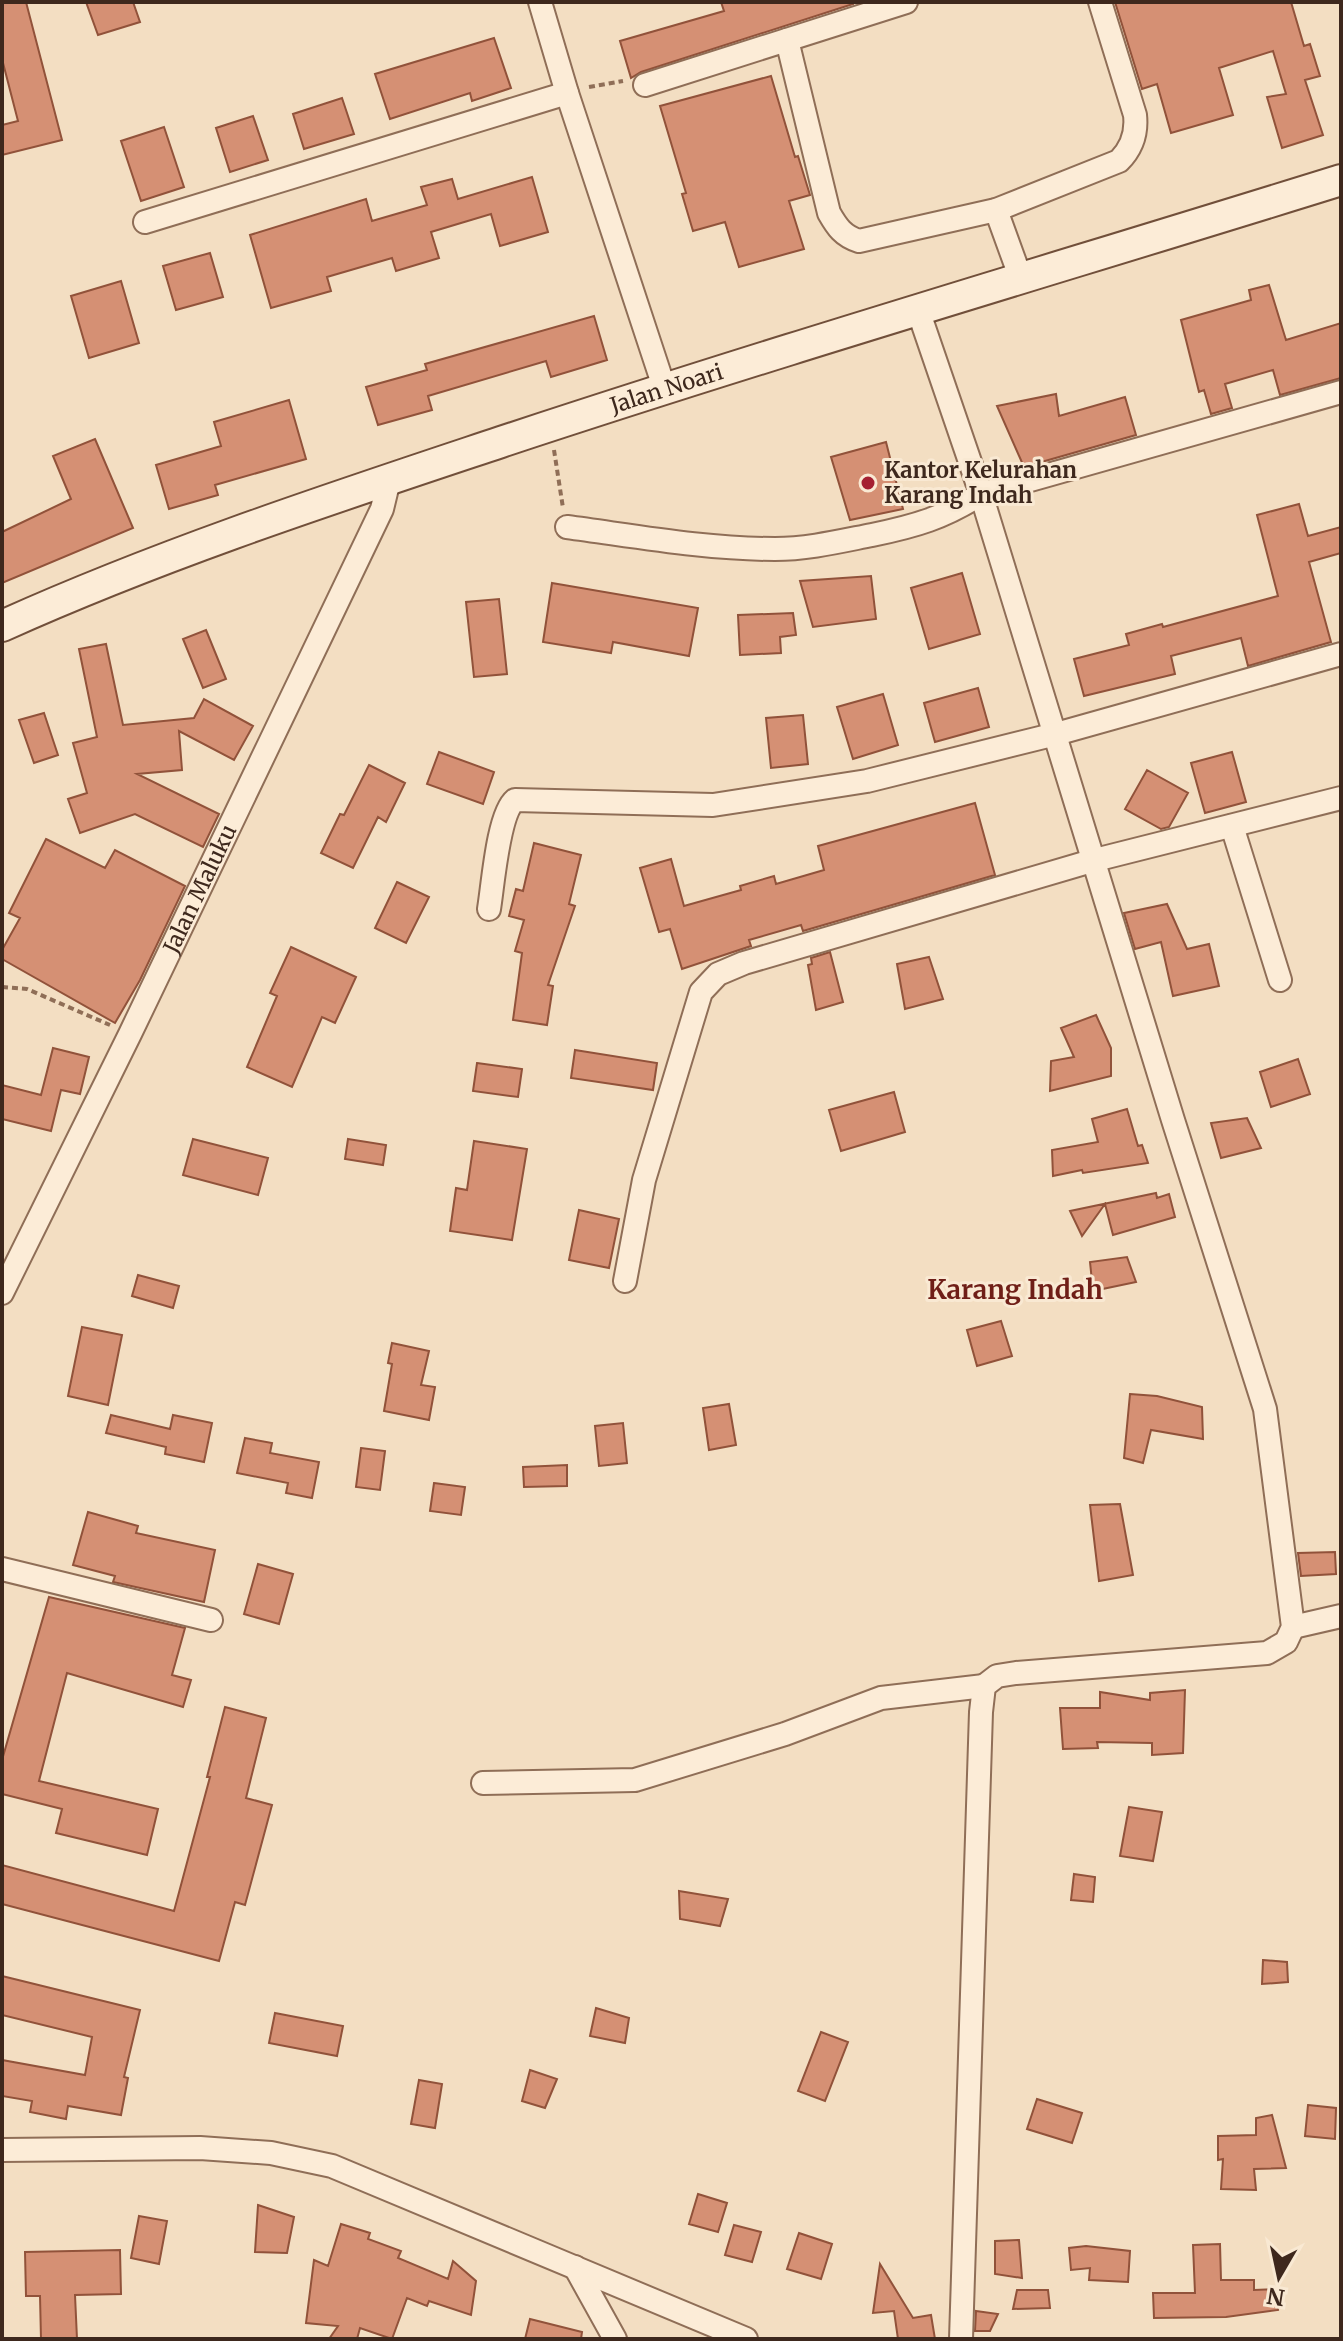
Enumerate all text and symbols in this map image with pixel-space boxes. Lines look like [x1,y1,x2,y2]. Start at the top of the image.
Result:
street label: Jalan Noari [606,357,726,420]
place label: Kantor Kelurahan Karang Indah [884,456,1077,509]
marker: Kantor Kelurahan Karang Indah [859,474,877,492]
street label: Jalan Maluku [156,820,243,959]
district label: Karang Indah [927,1273,1103,1306]
north arrow [1239,2237,1319,2317]
text: N [1264,2281,1287,2312]

